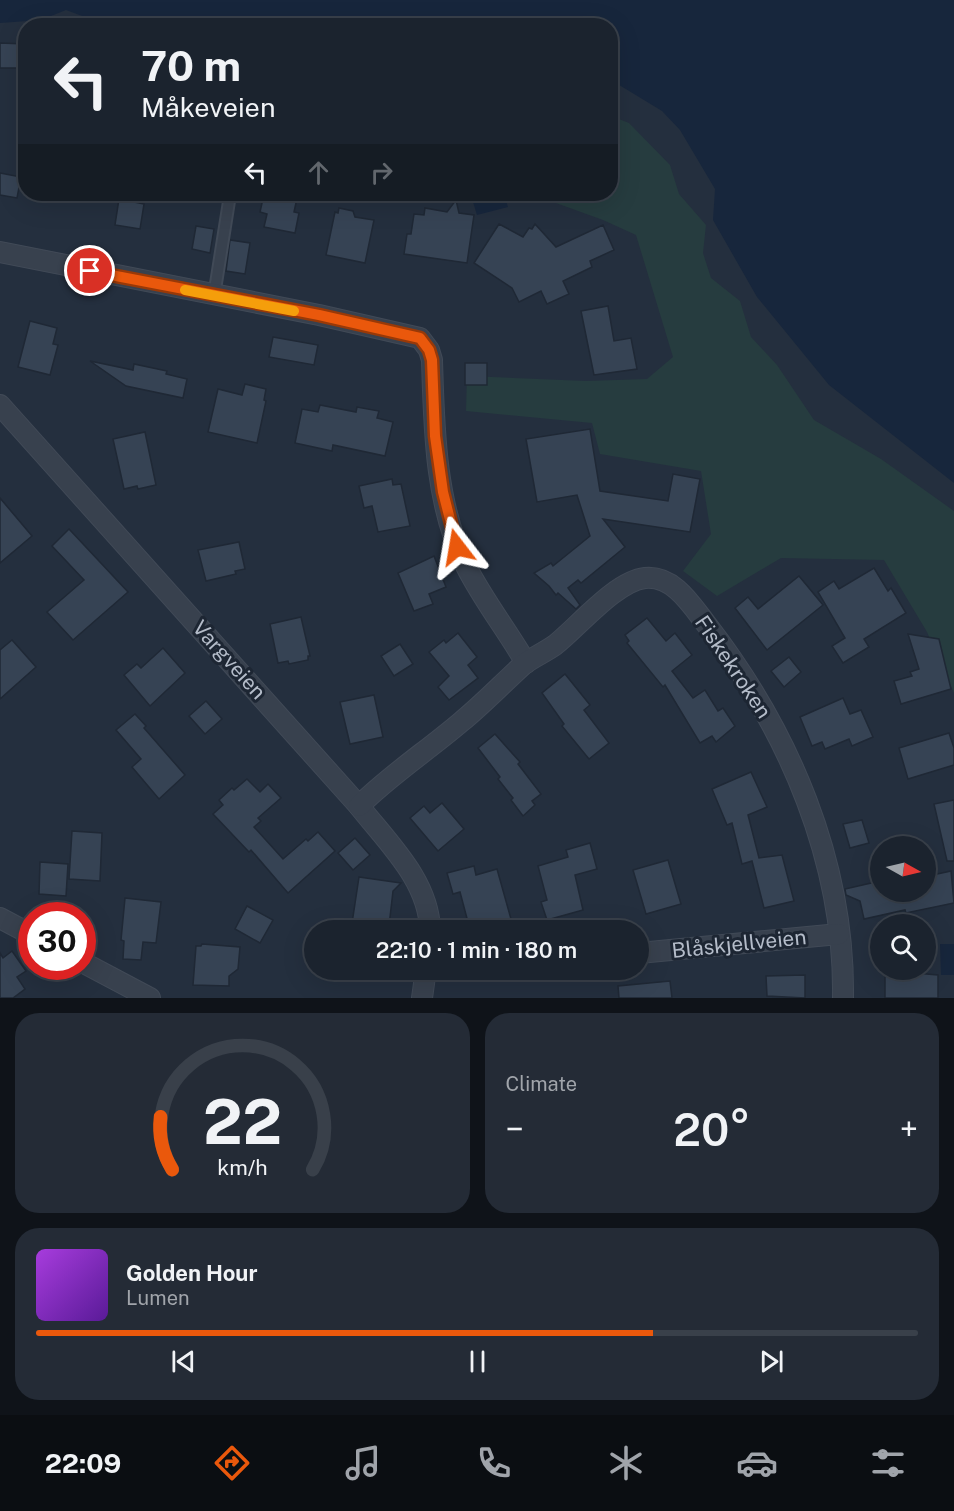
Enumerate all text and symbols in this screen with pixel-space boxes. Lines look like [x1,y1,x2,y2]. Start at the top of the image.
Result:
text: 70 m [141,41,241,90]
icon: left [42,42,120,120]
text: Måkeveien [141,91,276,123]
icon: left [239,156,272,189]
icon: ahead [302,156,335,189]
icon: right [365,156,398,189]
pin [64,245,115,296]
icon: arrive [73,254,106,287]
position arrow [425,515,489,579]
street label: Fiskekroken [690,611,777,723]
street label: Vargveien [188,615,271,704]
north arrow [870,836,936,902]
map controls [870,836,936,980]
speed limit sign: 30 [18,902,96,980]
button: search [870,914,936,980]
street label: Blåskjellveien [670,924,807,963]
text: 22:10 · 1 min · 180 m [376,937,577,963]
text: Climate [506,1072,577,1096]
text: 22 [203,1085,282,1158]
text: 20° [673,1103,750,1156]
text: − [506,1110,524,1148]
text: + [900,1110,918,1148]
text: km/h [217,1155,267,1180]
text: Golden Hour [126,1260,257,1286]
text: Lumen [126,1286,190,1310]
icon: previous [167,1345,200,1378]
icon: pause [461,1345,494,1378]
icon: next [755,1345,788,1378]
icon: directions [211,1442,253,1484]
icon: music [342,1442,384,1484]
icon: phone [473,1442,515,1484]
icon: climate [605,1442,647,1484]
icon: car [736,1442,778,1484]
icon: filters [867,1442,909,1484]
text: 22:09 [45,1447,121,1479]

